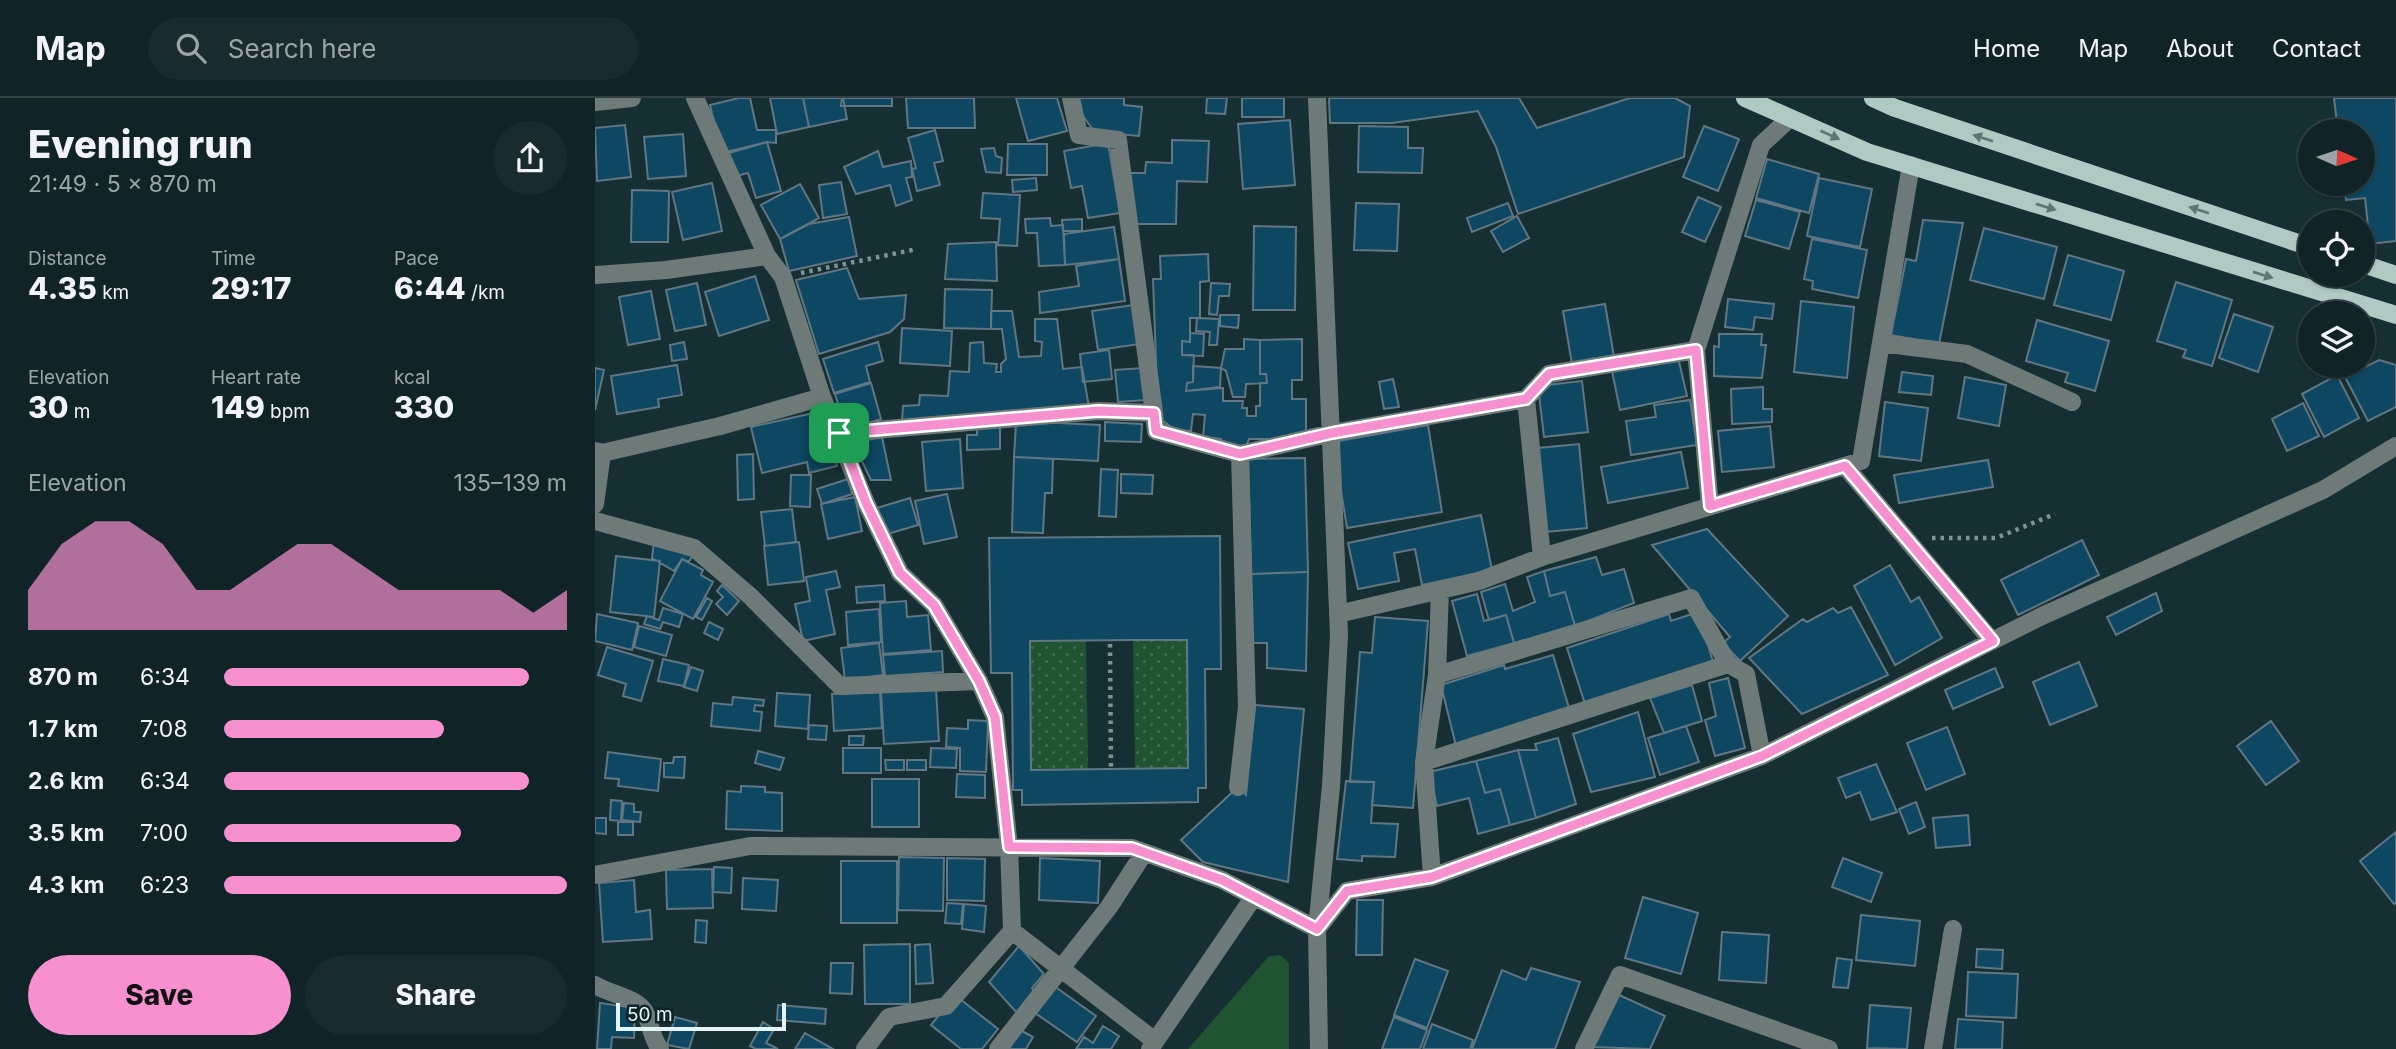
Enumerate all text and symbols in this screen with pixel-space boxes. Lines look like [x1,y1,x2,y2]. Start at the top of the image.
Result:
search box [148,17,638,80]
text: Map [35,28,106,68]
icon: search [172,29,210,67]
text: Search here [228,33,376,64]
text: Home [1973,34,2040,63]
text: Map [2078,34,2128,63]
text: About [2166,34,2234,63]
text: Contact [2272,34,2361,63]
north arrow [2298,119,2375,196]
map controls [2298,119,2375,378]
text: Evening run [28,121,253,167]
button: share [493,121,567,195]
one-way arrow [1820,129,1840,141]
one-way arrow [1972,132,1993,143]
text: 21:49 · 5 × 870 m [28,170,217,198]
one-way arrow [2035,203,2056,213]
one-way arrow [2188,204,2209,215]
button: locate [2298,210,2375,287]
text: Distance [28,247,106,270]
text: Time [211,247,256,270]
text: Pace [394,247,439,270]
text: 4.35 [28,270,97,306]
text: 29:17 [211,270,291,306]
text: 6:44 [394,270,466,306]
one-way arrow [2253,270,2274,280]
text: km [97,281,129,304]
text: /km [466,281,505,304]
button: layers [2298,301,2375,378]
text: Elevation [28,366,109,389]
text: Heart rate [211,366,301,389]
text: kcal [394,366,430,389]
text: 30 [28,389,68,425]
text: 149 [211,389,265,425]
text: 330 [394,389,454,425]
text: m [68,400,90,423]
text: bpm [265,400,310,423]
pin [809,403,869,463]
icon: arrive [820,414,858,452]
text: Elevation [28,469,127,497]
text: 135–139 m [454,469,567,497]
text: 870 m [28,663,98,691]
text: 6:34 [140,663,190,691]
text: 1.7 km [28,715,98,743]
text: 7:08 [140,715,188,743]
text: 2.6 km [28,767,104,795]
text: 6:34 [140,767,190,795]
text: 3.5 km [28,819,104,847]
text: 7:00 [140,819,188,847]
text: 4.3 km [28,871,105,899]
text: 6:23 [140,871,189,899]
button: Save [28,955,291,1035]
button: Share [305,955,567,1035]
scale bar [616,1000,786,1032]
text: 50 m [627,1003,673,1026]

